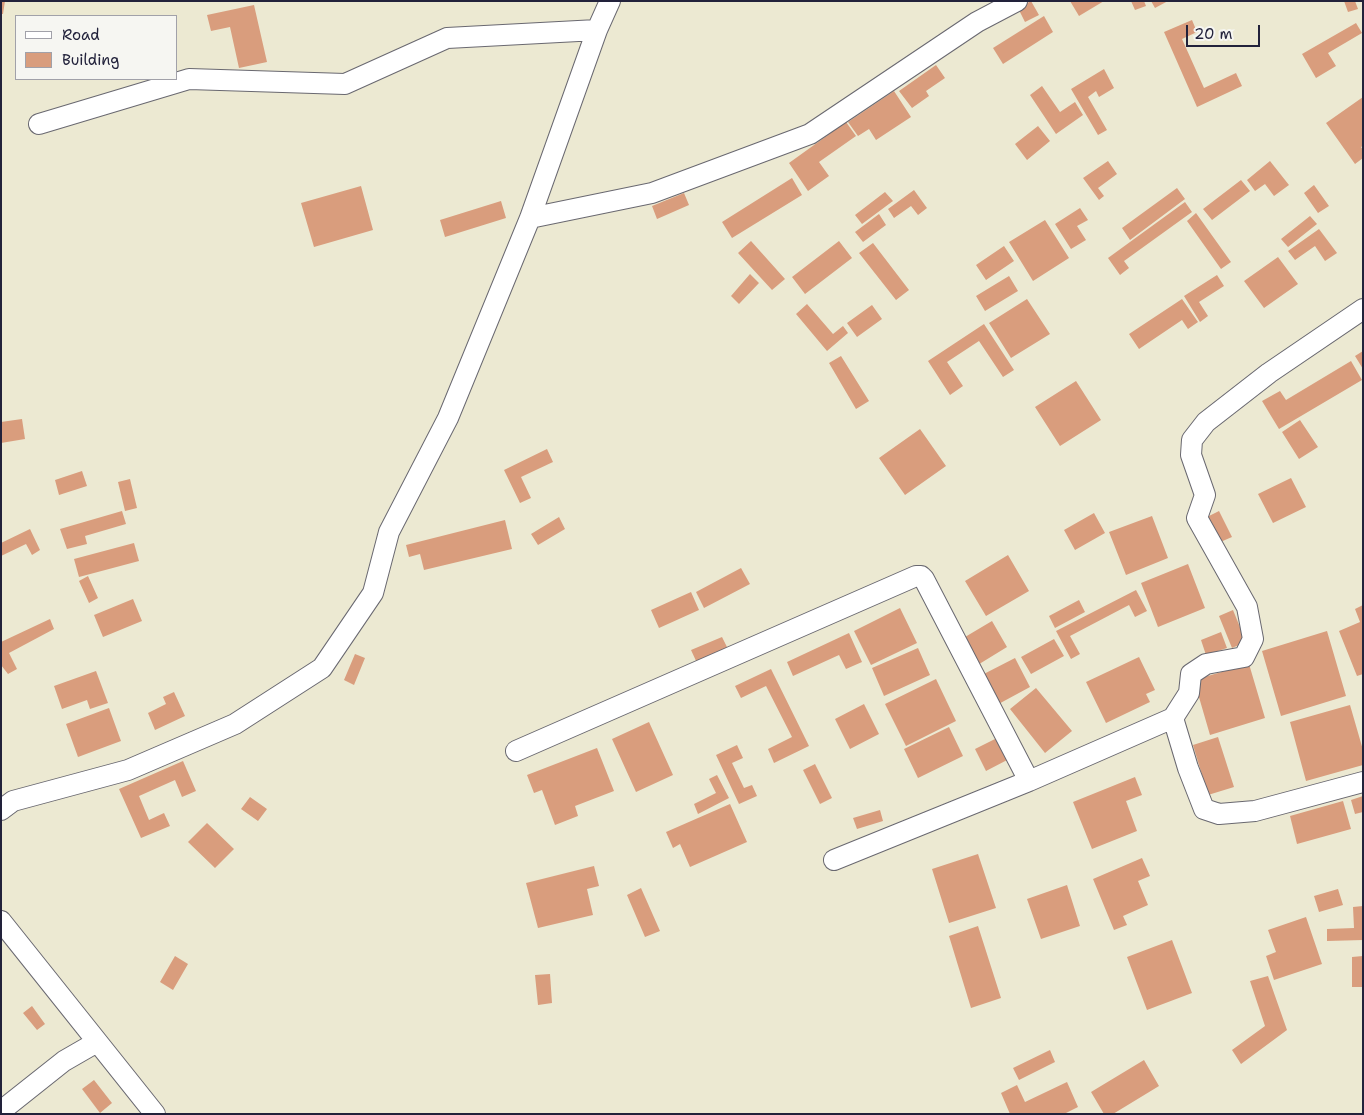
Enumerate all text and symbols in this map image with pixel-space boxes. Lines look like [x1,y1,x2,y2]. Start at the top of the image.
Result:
legend [15,15,178,80]
scale bar [1189,15,1263,47]
text: 20 m [1194,24,1233,44]
text: Road [62,25,100,45]
text: Building [62,50,119,70]

